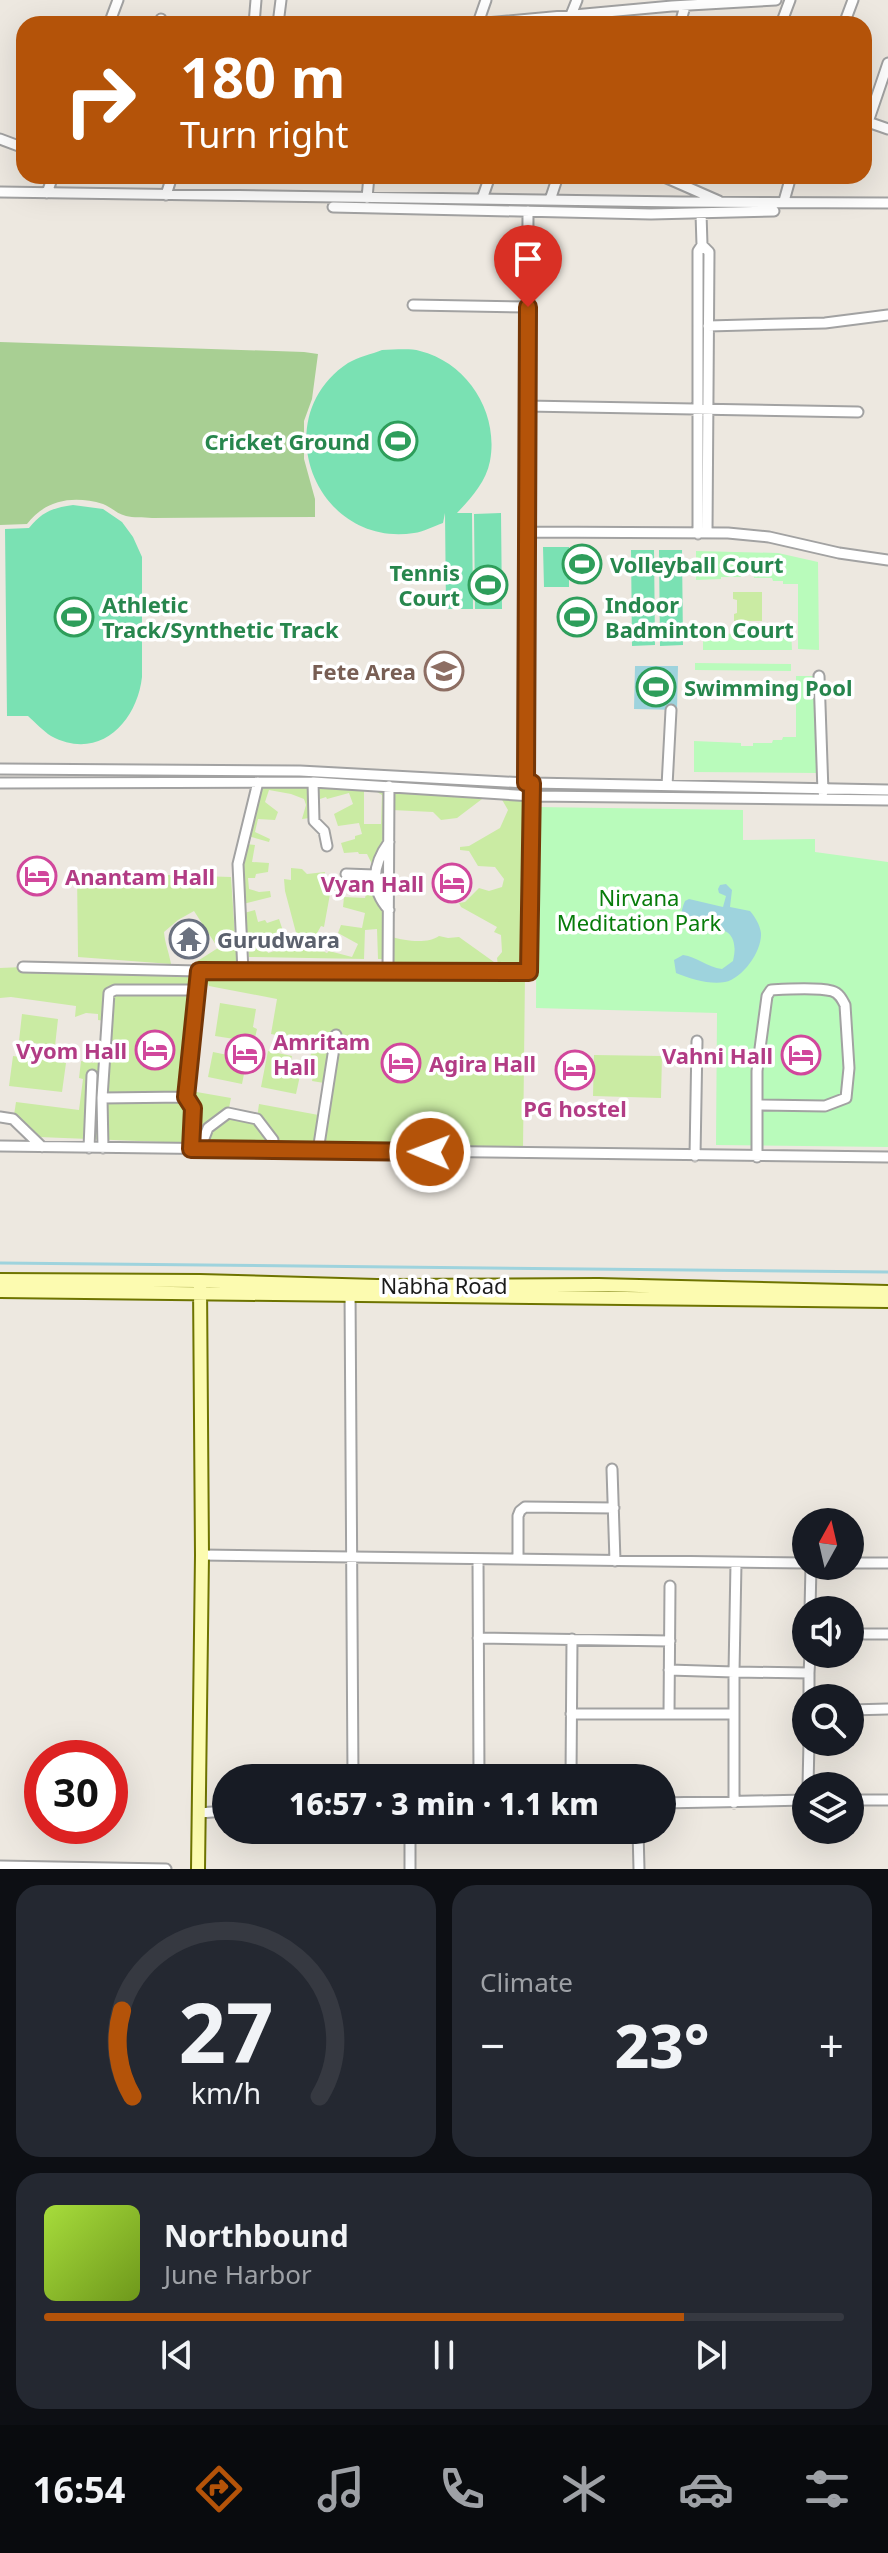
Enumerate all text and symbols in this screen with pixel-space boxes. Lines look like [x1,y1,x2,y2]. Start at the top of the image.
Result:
text: 180 m [180,38,345,114]
icon: right [48,48,152,152]
text: Turn right [180,110,348,159]
pin [494,225,562,307]
icon: arrive [506,237,550,281]
sports icon: Cricket Ground [377,420,419,462]
place label: Cricket Ground [204,426,370,456]
sports icon: Volleyball Court [561,543,603,585]
place label: Volleyball Court [610,549,783,579]
place label: Tennis Court [389,557,460,612]
sports icon: Tennis Court [467,564,509,606]
place label: Athletic Track/Synthetic Track [102,589,339,644]
place label: Indoor Badminton Court [605,589,794,644]
sports icon: Athletic Track/Synthetic Track [53,596,95,638]
sports icon: Indoor Badminton Court [556,596,598,638]
school or university icon: Fete Area [423,650,465,692]
place label: Fete Area [311,656,416,686]
sports icon: Swimming Pool [635,666,677,708]
place label: Swimming Pool [684,672,853,702]
hotel icon: Anantam Hall [16,855,58,897]
place label: Anantam Hall [65,861,215,891]
hotel icon: Vyan Hall [431,862,473,904]
place label: Vyan Hall [321,868,424,898]
park label: Nirvana Meditation Park [557,882,722,937]
temple icon: Gurudwara [168,918,210,960]
place label: Gurudwara [217,924,340,954]
place label: Amritam Hall [273,1026,370,1081]
hotel icon: Vyom Hall [134,1029,176,1071]
hotel icon: Amritam Hall [224,1033,266,1075]
hotel icon: Vahni Hall [780,1034,822,1076]
place label: Vyom Hall [16,1035,127,1065]
place label: Vahni Hall [662,1040,773,1070]
hotel icon: Agira Hall [380,1042,422,1084]
place label: Agira Hall [429,1048,536,1078]
hotel icon: PG hostel [554,1049,596,1091]
place label: PG hostel [523,1093,627,1123]
position arrow [388,1110,472,1194]
street label: Nabha Road [380,1270,508,1300]
north arrow [792,1508,864,1580]
map controls [792,1508,864,1844]
button: sound [792,1596,864,1668]
button: search [792,1684,864,1756]
speed limit sign: 30 [24,1740,128,1844]
button: layers [792,1772,864,1844]
text: 16:57 · 3 min · 1.1 km [289,1783,599,1824]
text: Climate [480,1964,573,2000]
text: 27 [178,1974,274,2087]
text: 23° [615,2004,709,2086]
text: − [480,2015,505,2075]
text: + [819,2015,844,2075]
text: km/h [191,2073,261,2112]
text: Northbound [164,2215,349,2256]
text: June Harbor [164,2256,312,2292]
icon: previous [155,2333,199,2377]
icon: pause [422,2333,466,2377]
icon: next [689,2333,733,2377]
icon: directions [191,2461,247,2517]
icon: music [313,2461,369,2517]
icon: phone [434,2461,490,2517]
icon: climate [556,2461,612,2517]
icon: car [678,2461,734,2517]
icon: filters [799,2461,855,2517]
text: 16:54 [33,2465,125,2514]

